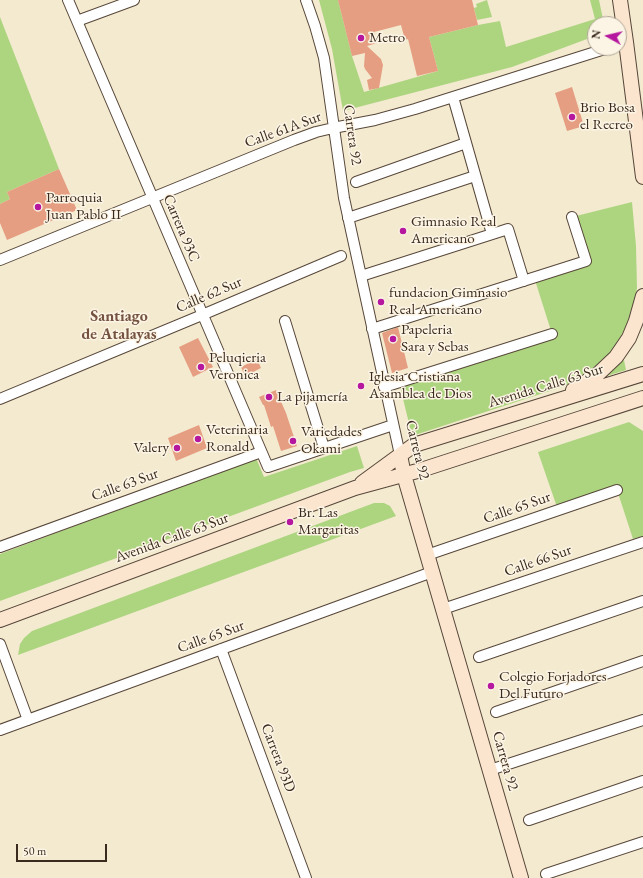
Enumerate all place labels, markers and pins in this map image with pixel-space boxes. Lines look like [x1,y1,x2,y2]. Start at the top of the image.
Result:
place label: Metro [369,29,405,47]
marker: Metro [356,33,366,43]
place label: Brio Bosa el Recreo [580,99,635,134]
marker: Brio Bosa el Recreo [567,112,577,122]
place label: Parroquia Juan Pablo II [46,189,121,224]
marker: Parroquia Juan Pablo II [33,202,43,212]
place label: Gimnasio Real Americano [411,213,496,248]
marker: Gimnasio Real Americano [398,226,408,236]
place label: fundacion Gimnasio Real Americano [389,284,507,319]
marker: fundacion Gimnasio Real Americano [376,297,386,307]
place label: Papeleria Sara y Sebas [401,321,469,356]
marker: Papeleria Sara y Sebas [388,334,398,344]
place label: Peluqieria Veronica [209,349,266,384]
marker: Peluqieria Veronica [196,362,206,372]
place label: Iglesia Cristiana Asamblea de Dios [369,368,472,403]
marker: Iglesia Cristiana Asamblea de Dios [356,381,366,391]
place label: La pijamería [277,388,348,406]
marker: La pijamería [264,392,274,402]
place label: Veterinaria Ronald [206,421,268,456]
place label: Variedades Okami [301,423,362,458]
marker: Veterinaria Ronald [193,434,203,444]
marker: Variedades Okami [288,436,298,446]
place label: Valery [133,439,169,457]
marker: Valery [172,443,182,453]
place label: Br. Las Margaritas [298,504,359,539]
marker: Br. Las Margaritas [285,517,295,527]
place label: Colegio Forjadores Del Futuro [499,668,607,703]
marker: Colegio Forjadores Del Futuro [486,681,496,691]

